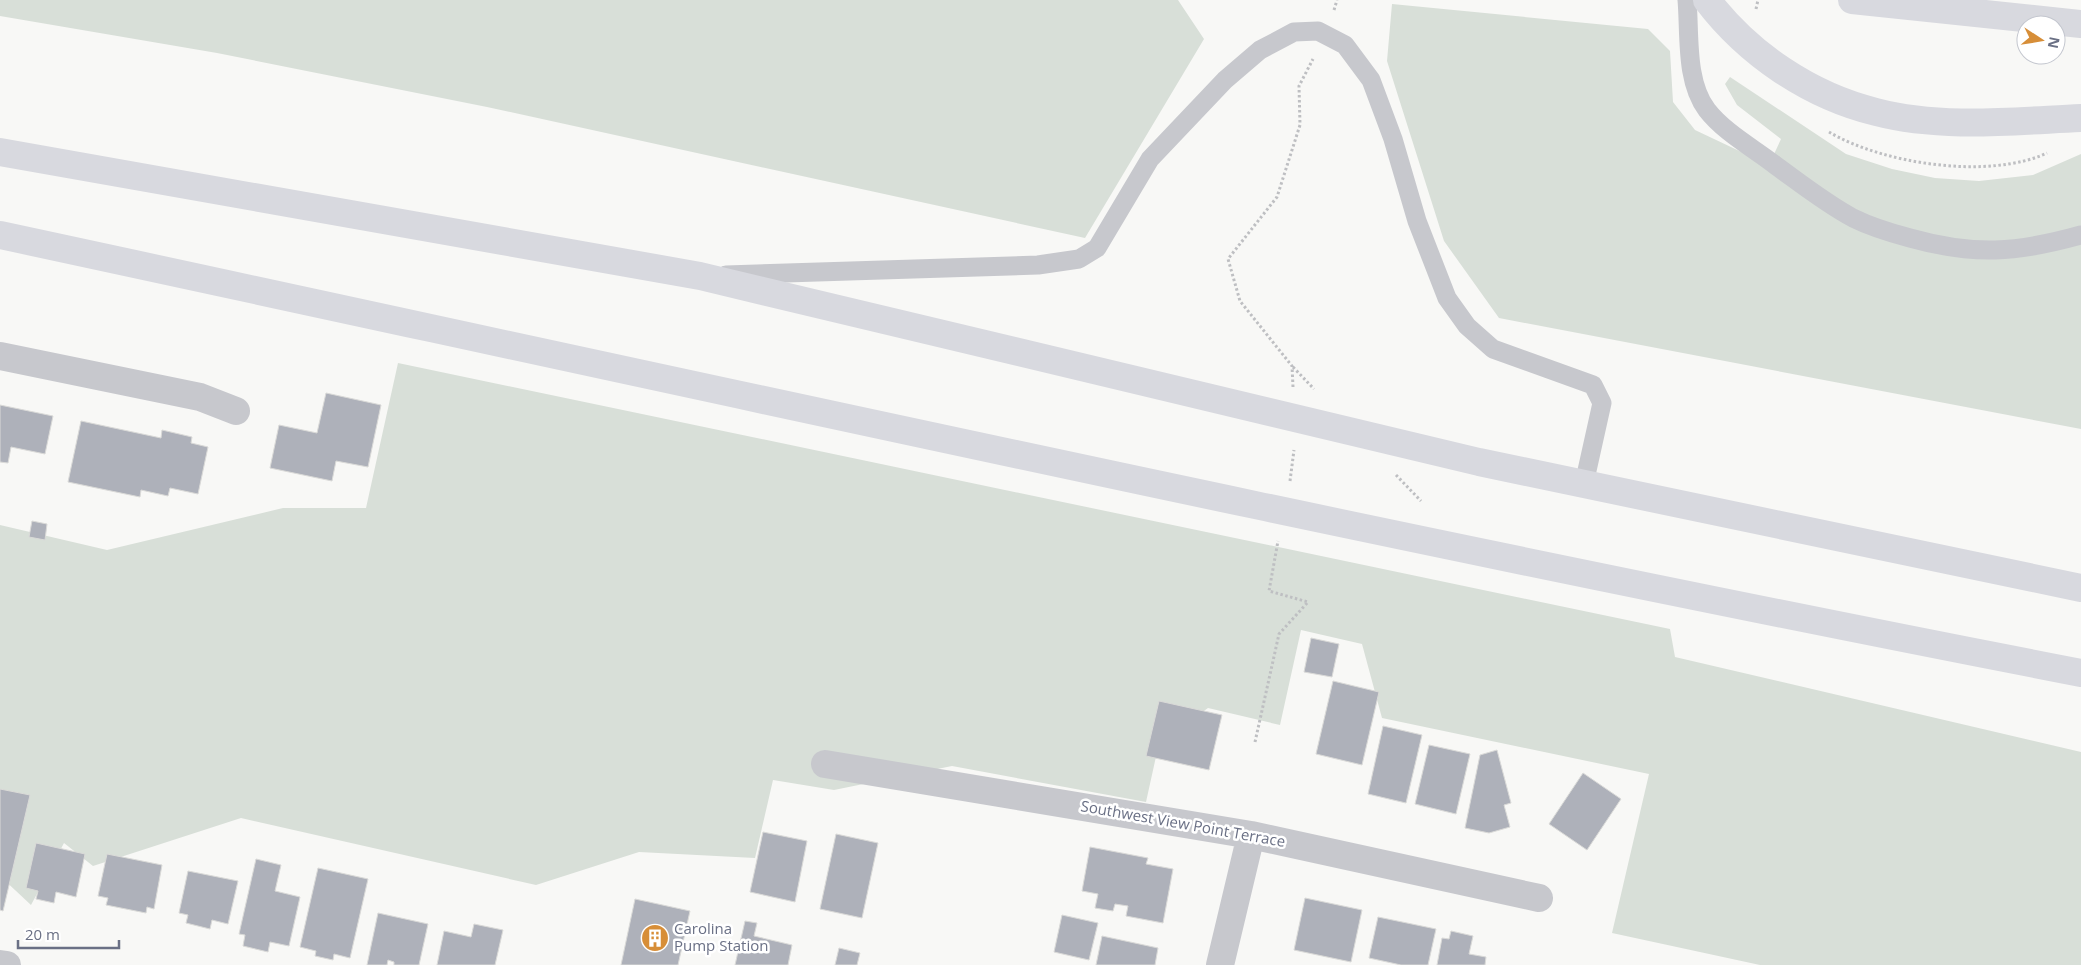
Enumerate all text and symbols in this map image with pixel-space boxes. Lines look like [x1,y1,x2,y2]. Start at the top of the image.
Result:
north arrow [2016,15,2066,65]
text: N [2044,35,2065,50]
street label: Southwest View Point Terrace [1079,795,1287,851]
scale bar [18,918,119,950]
place label: Carolina Pump Station [674,918,768,955]
building icon: Carolina Pump Station [640,923,670,953]
text: 20 m [25,924,60,944]

